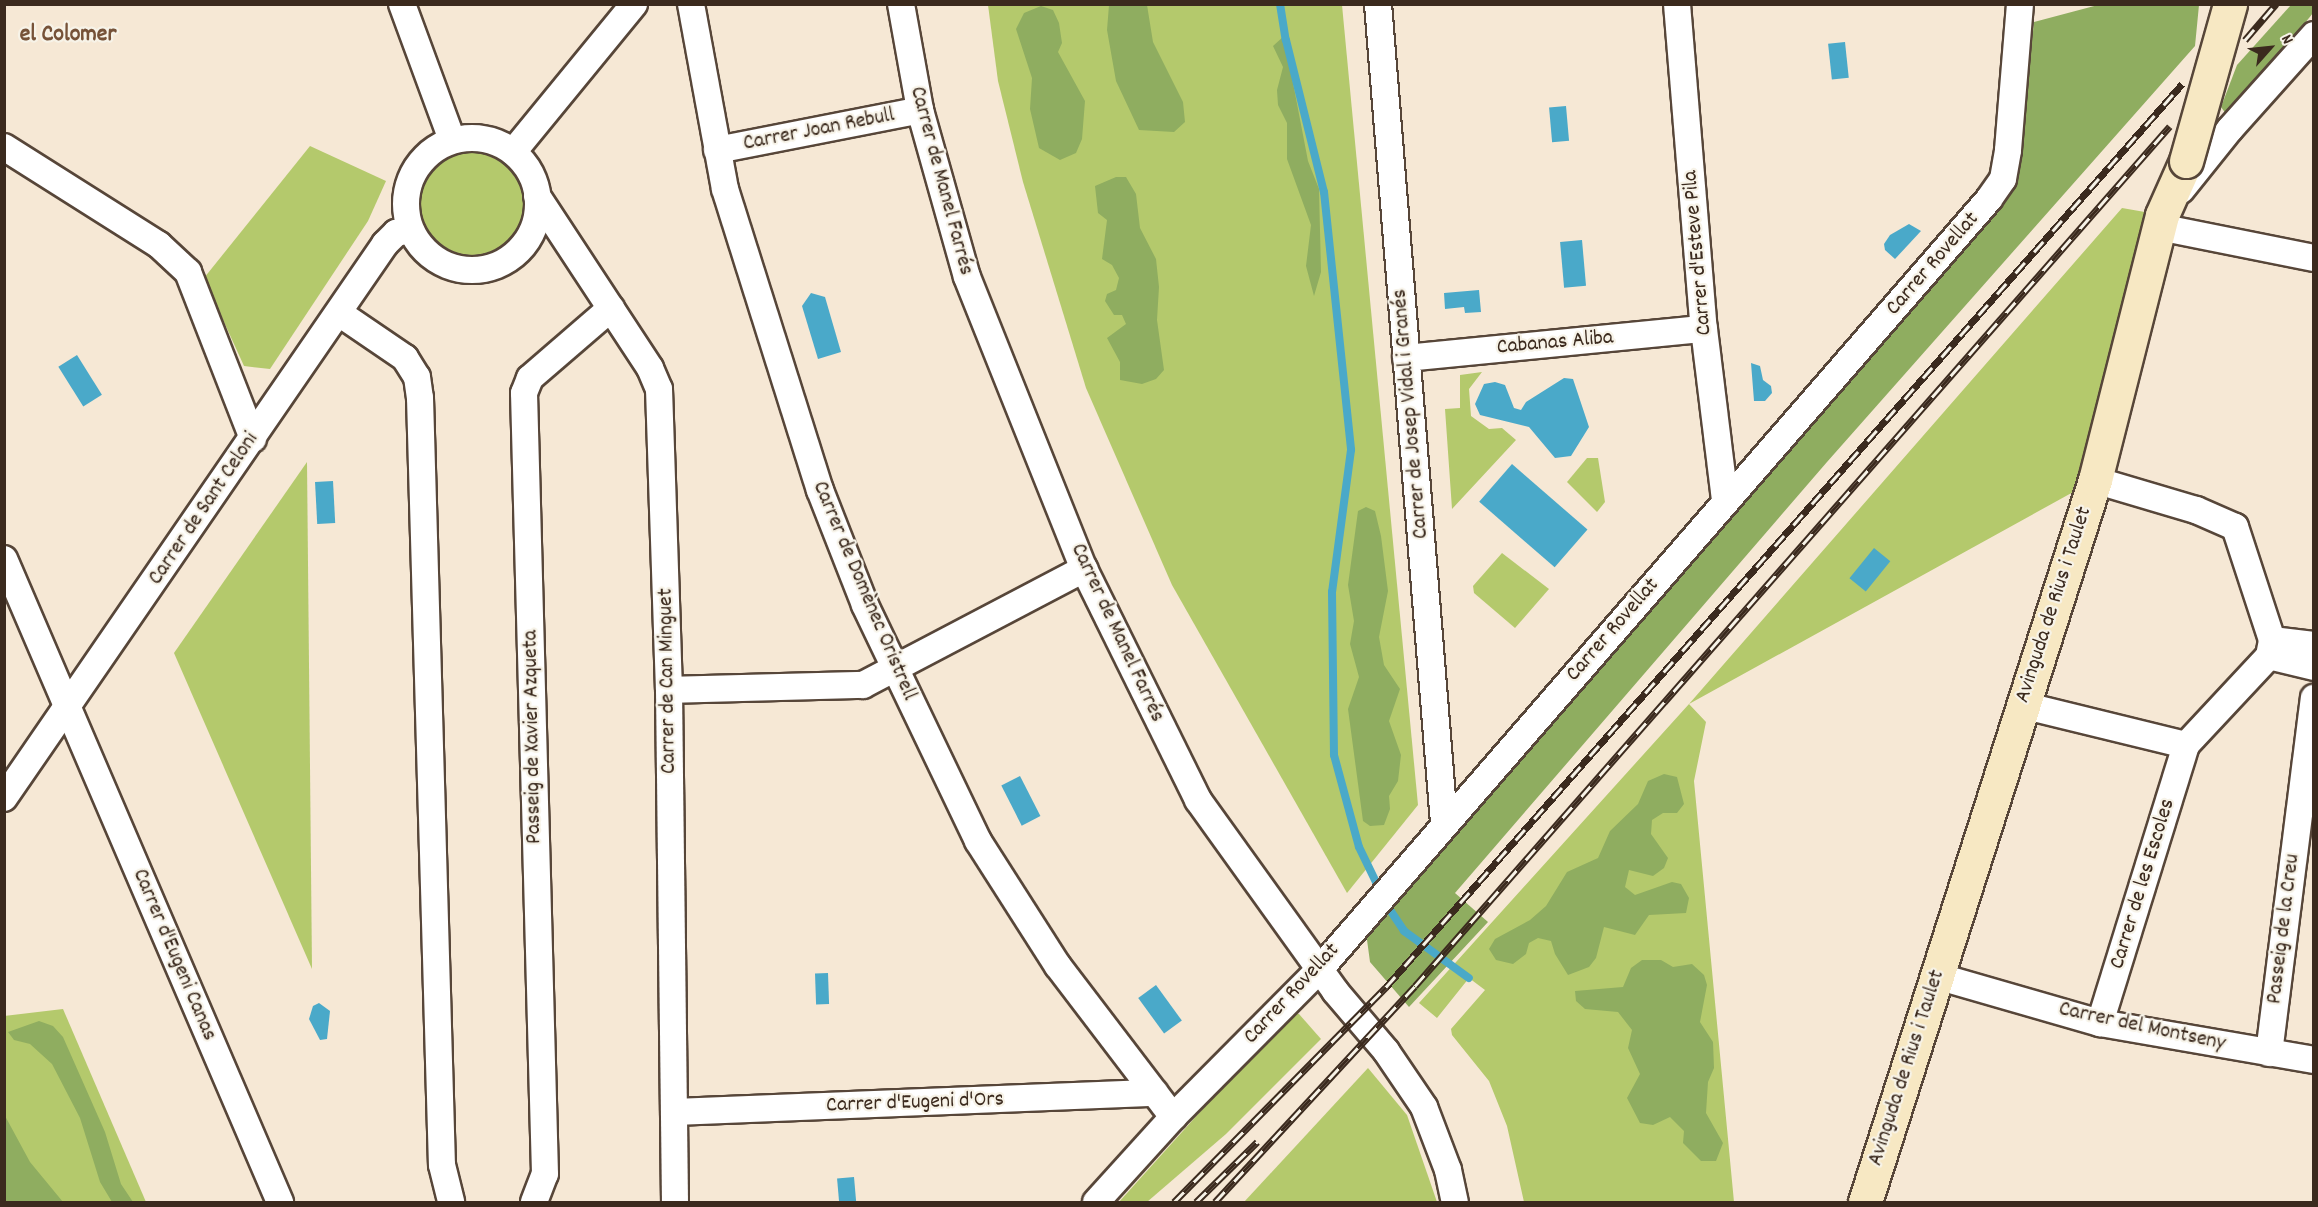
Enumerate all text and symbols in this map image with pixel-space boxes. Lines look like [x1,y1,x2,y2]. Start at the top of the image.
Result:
north arrow [2240,18,2300,78]
district label: el Colomer [20,22,116,50]
text: N [2274,31,2299,48]
street label: Carrer de Manel Farrés [903,84,979,278]
street label: Carrer Joan Rebull [741,102,897,158]
street label: Carrer d'Esteve Pila [1678,169,1718,337]
street label: Carrer Rovellat [1881,207,1985,321]
street label: Carrer de Josep Vidal i Granés [1387,288,1435,540]
street label: Cabanas Aliba [1496,325,1614,361]
street label: Carrer de Sant Celoni [143,428,265,590]
street label: Carrer de Domènec Oristrell [806,477,922,705]
street label: Avinguda de Rius i Taulet [2010,504,2098,706]
street label: Carrer de Manel Farrés [1064,540,1170,726]
street label: Carrer Rovellat [1561,573,1665,687]
street label: Carrer de Can Minguet [653,588,683,774]
street label: Passeig de Xavier Azqueta [518,630,548,844]
street label: Carrer de les Escoles [2105,796,2181,972]
street label: Passeig de la Creu [2262,852,2306,1006]
street label: Carrer d'Eugeni Canas [126,865,222,1045]
street label: Carrer Rovellat [1238,938,1346,1050]
street label: Avinguda de Rius i Taulet [1863,967,1951,1169]
street label: Carrer del Montseny [2056,996,2228,1058]
street label: Carrer d'Eugeni d'Ors [826,1087,1004,1119]

